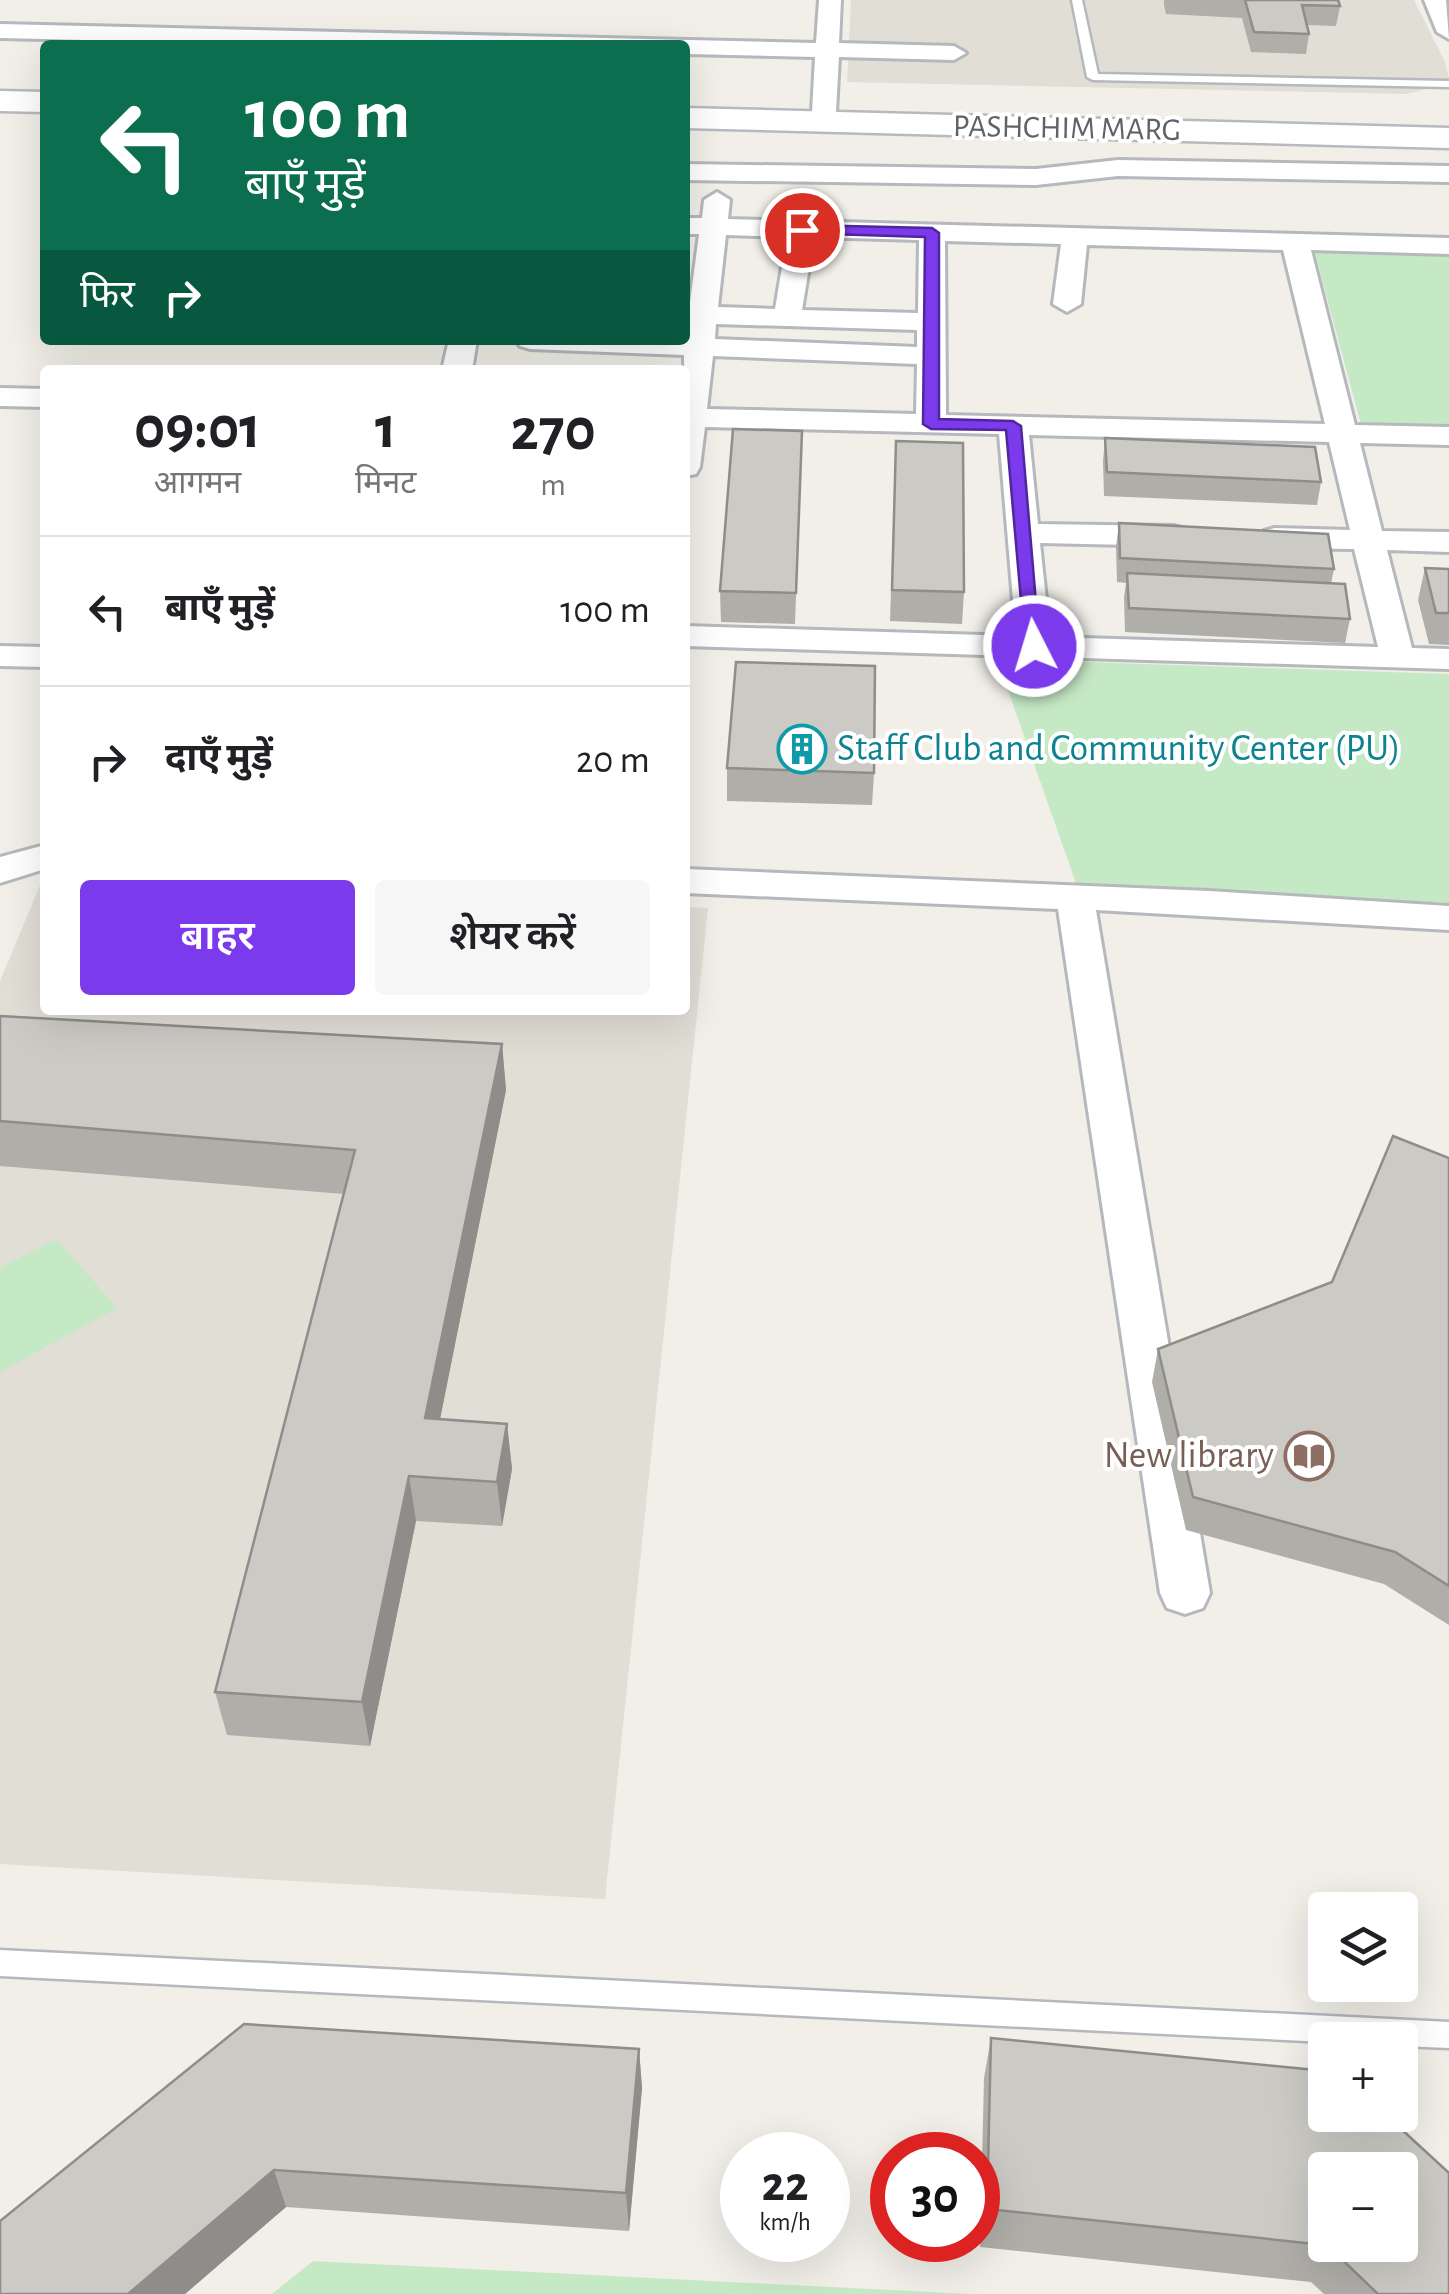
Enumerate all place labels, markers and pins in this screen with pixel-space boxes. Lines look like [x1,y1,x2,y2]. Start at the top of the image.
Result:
pin [760,188,845,273]
building icon: Staff Club and Community Center (PU) [776,723,828,775]
place label: Staff Club and Community Center (PU) [837,730,1401,768]
library icon: New library [1283,1430,1335,1482]
place label: New library [1104,1437,1274,1475]

